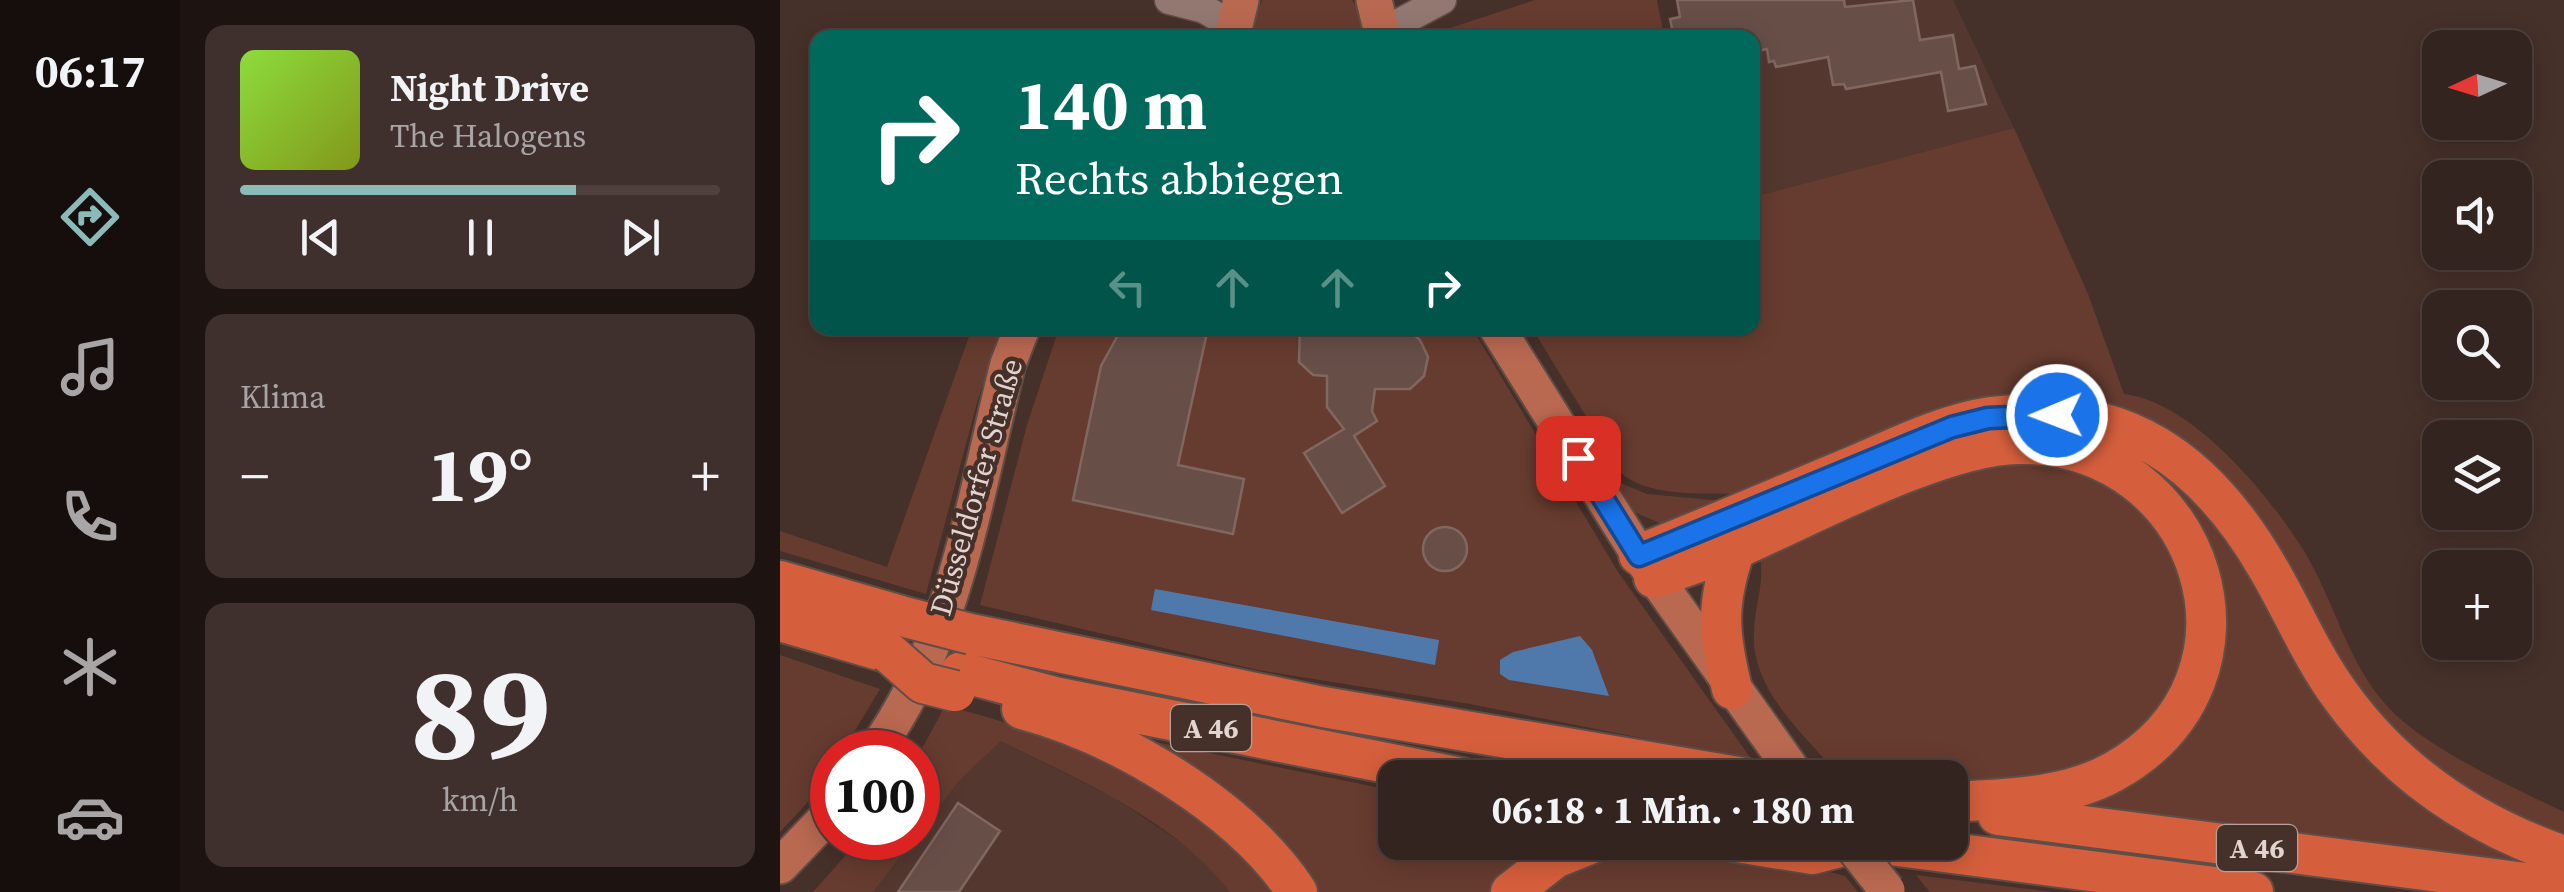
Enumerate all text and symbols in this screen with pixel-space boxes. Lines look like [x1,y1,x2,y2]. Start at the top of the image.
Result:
north arrow [2422,30,2532,140]
map controls [2422,30,2532,660]
text: 06:17 [34,40,146,102]
text: 140 m [1015,56,1207,152]
text: Night Drive [390,62,589,114]
icon: right [850,70,980,200]
text: The Halogens [390,114,586,158]
text: Rechts abbiegen [1015,147,1344,209]
button: sound [2422,160,2532,270]
icon: directions [55,182,125,252]
icon: previous [293,210,348,265]
icon: pause [453,210,508,265]
icon: next [613,210,668,265]
icon: left [1100,260,1155,315]
icon: ahead [1205,260,1260,315]
icon: ahead [1310,260,1365,315]
icon: right [1415,260,1470,315]
button: search [2422,290,2532,400]
icon: music [55,332,125,402]
street label: Düsseldorfer Straße [920,354,1032,620]
position arrow [2005,363,2109,467]
text: Klima [240,375,326,419]
pin [1536,416,1621,501]
button: layers [2422,420,2532,530]
text: 19° [427,423,533,526]
icon: arrive [1551,431,1606,486]
text: − [240,438,269,513]
text: + [691,438,720,513]
icon: phone [55,482,125,552]
button: + [2422,550,2532,660]
text: 89 [410,623,550,802]
icon: climate [55,632,125,702]
road number: A 46 [1171,705,1251,751]
speed limit sign: 100 [810,730,940,860]
text: km/h [442,778,518,822]
icon: car [55,782,125,852]
text: 06:18 · 1 Min. · 180 m [1491,784,1855,836]
road number: A 46 [2217,825,2297,871]

